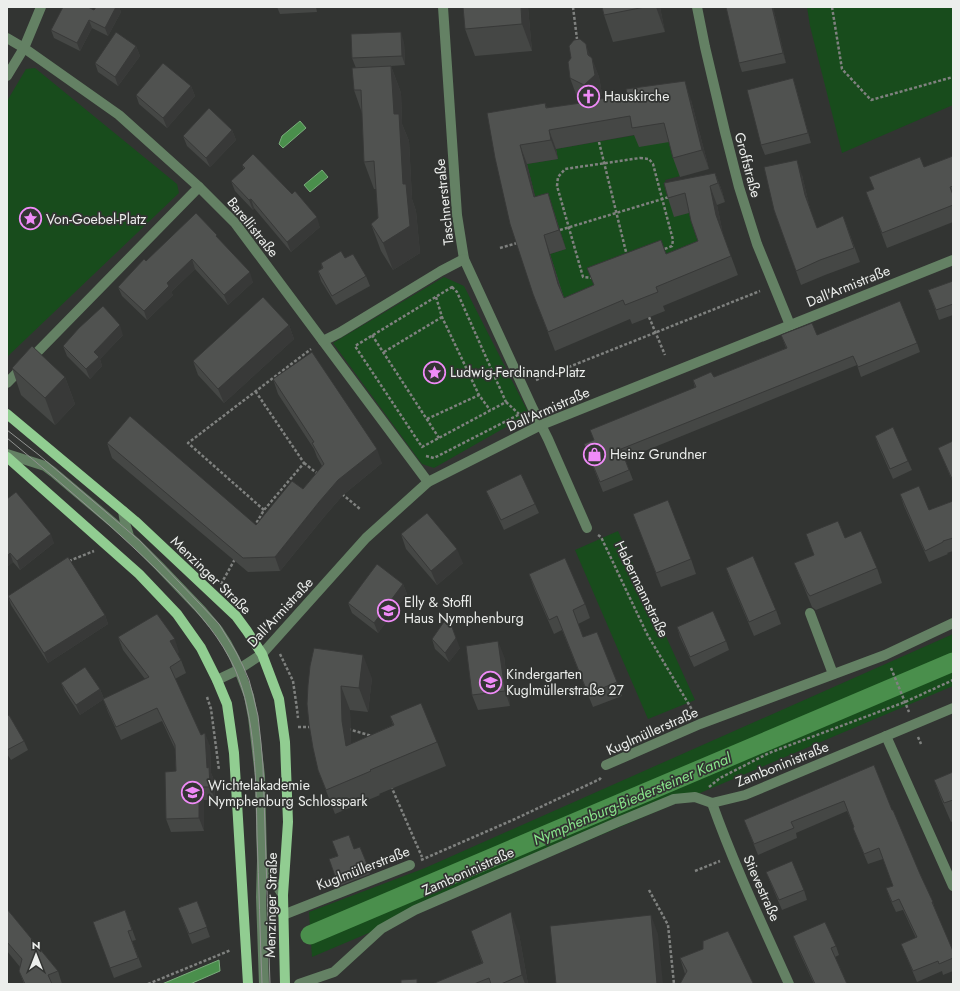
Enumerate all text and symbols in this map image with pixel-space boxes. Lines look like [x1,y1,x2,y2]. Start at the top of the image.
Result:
church icon: Hauskirche [576,83,602,109]
place label: Hauskirche [604,86,669,106]
street label: Groffstraße [730,130,766,200]
street label: Taschnerstraße [430,158,458,246]
street label: Barellistraße [223,193,283,261]
place icon: Von-Goebel-Platz [18,206,44,232]
place label: Von-Goebel-Platz [46,209,147,229]
street label: Dall'Armistraße [803,260,893,312]
place icon: Ludwig-Ferdinand-Platz [422,359,448,385]
place label: Ludwig-Ferdinand-Platz [450,362,586,382]
street label: Dall'Armistraße [503,382,593,436]
shop icon: Heinz Grundner [582,441,608,467]
place label: Heinz Grundner [610,444,707,464]
street label: Menzinger Straße [166,531,256,619]
street label: Habermannstraße [610,538,674,640]
street label: Dall'Armistraße [242,573,318,651]
place label: Elly & Stoffl Haus Nymphenburg [404,592,524,628]
school or university icon: Elly & Stoffl Haus Nymphenburg [375,597,401,623]
place label: Kindergarten Kuglmüllerstraße 27 [506,664,625,700]
school or university icon: Kindergarten Kuglmüllerstraße 27 [478,669,504,695]
street label: Kuglmüllerstraße [603,702,701,760]
street label: Zamboninistraße [733,736,831,792]
water label: Nymphenburg-Biedersteiner Kanal [529,747,735,851]
place label: Wichtelakademie Nymphenburg Schlosspark [208,775,368,811]
school or university icon: Wichtelakademie Nymphenburg Schlosspark [179,780,205,806]
street label: Kuglmüllerstraße [313,841,413,895]
street label: Zamboninistraße [419,842,517,900]
street label: Menzinger Straße [260,852,282,958]
street label: Stievestraße [739,852,785,924]
north arrow [16,935,56,975]
text: N [32,937,40,953]

